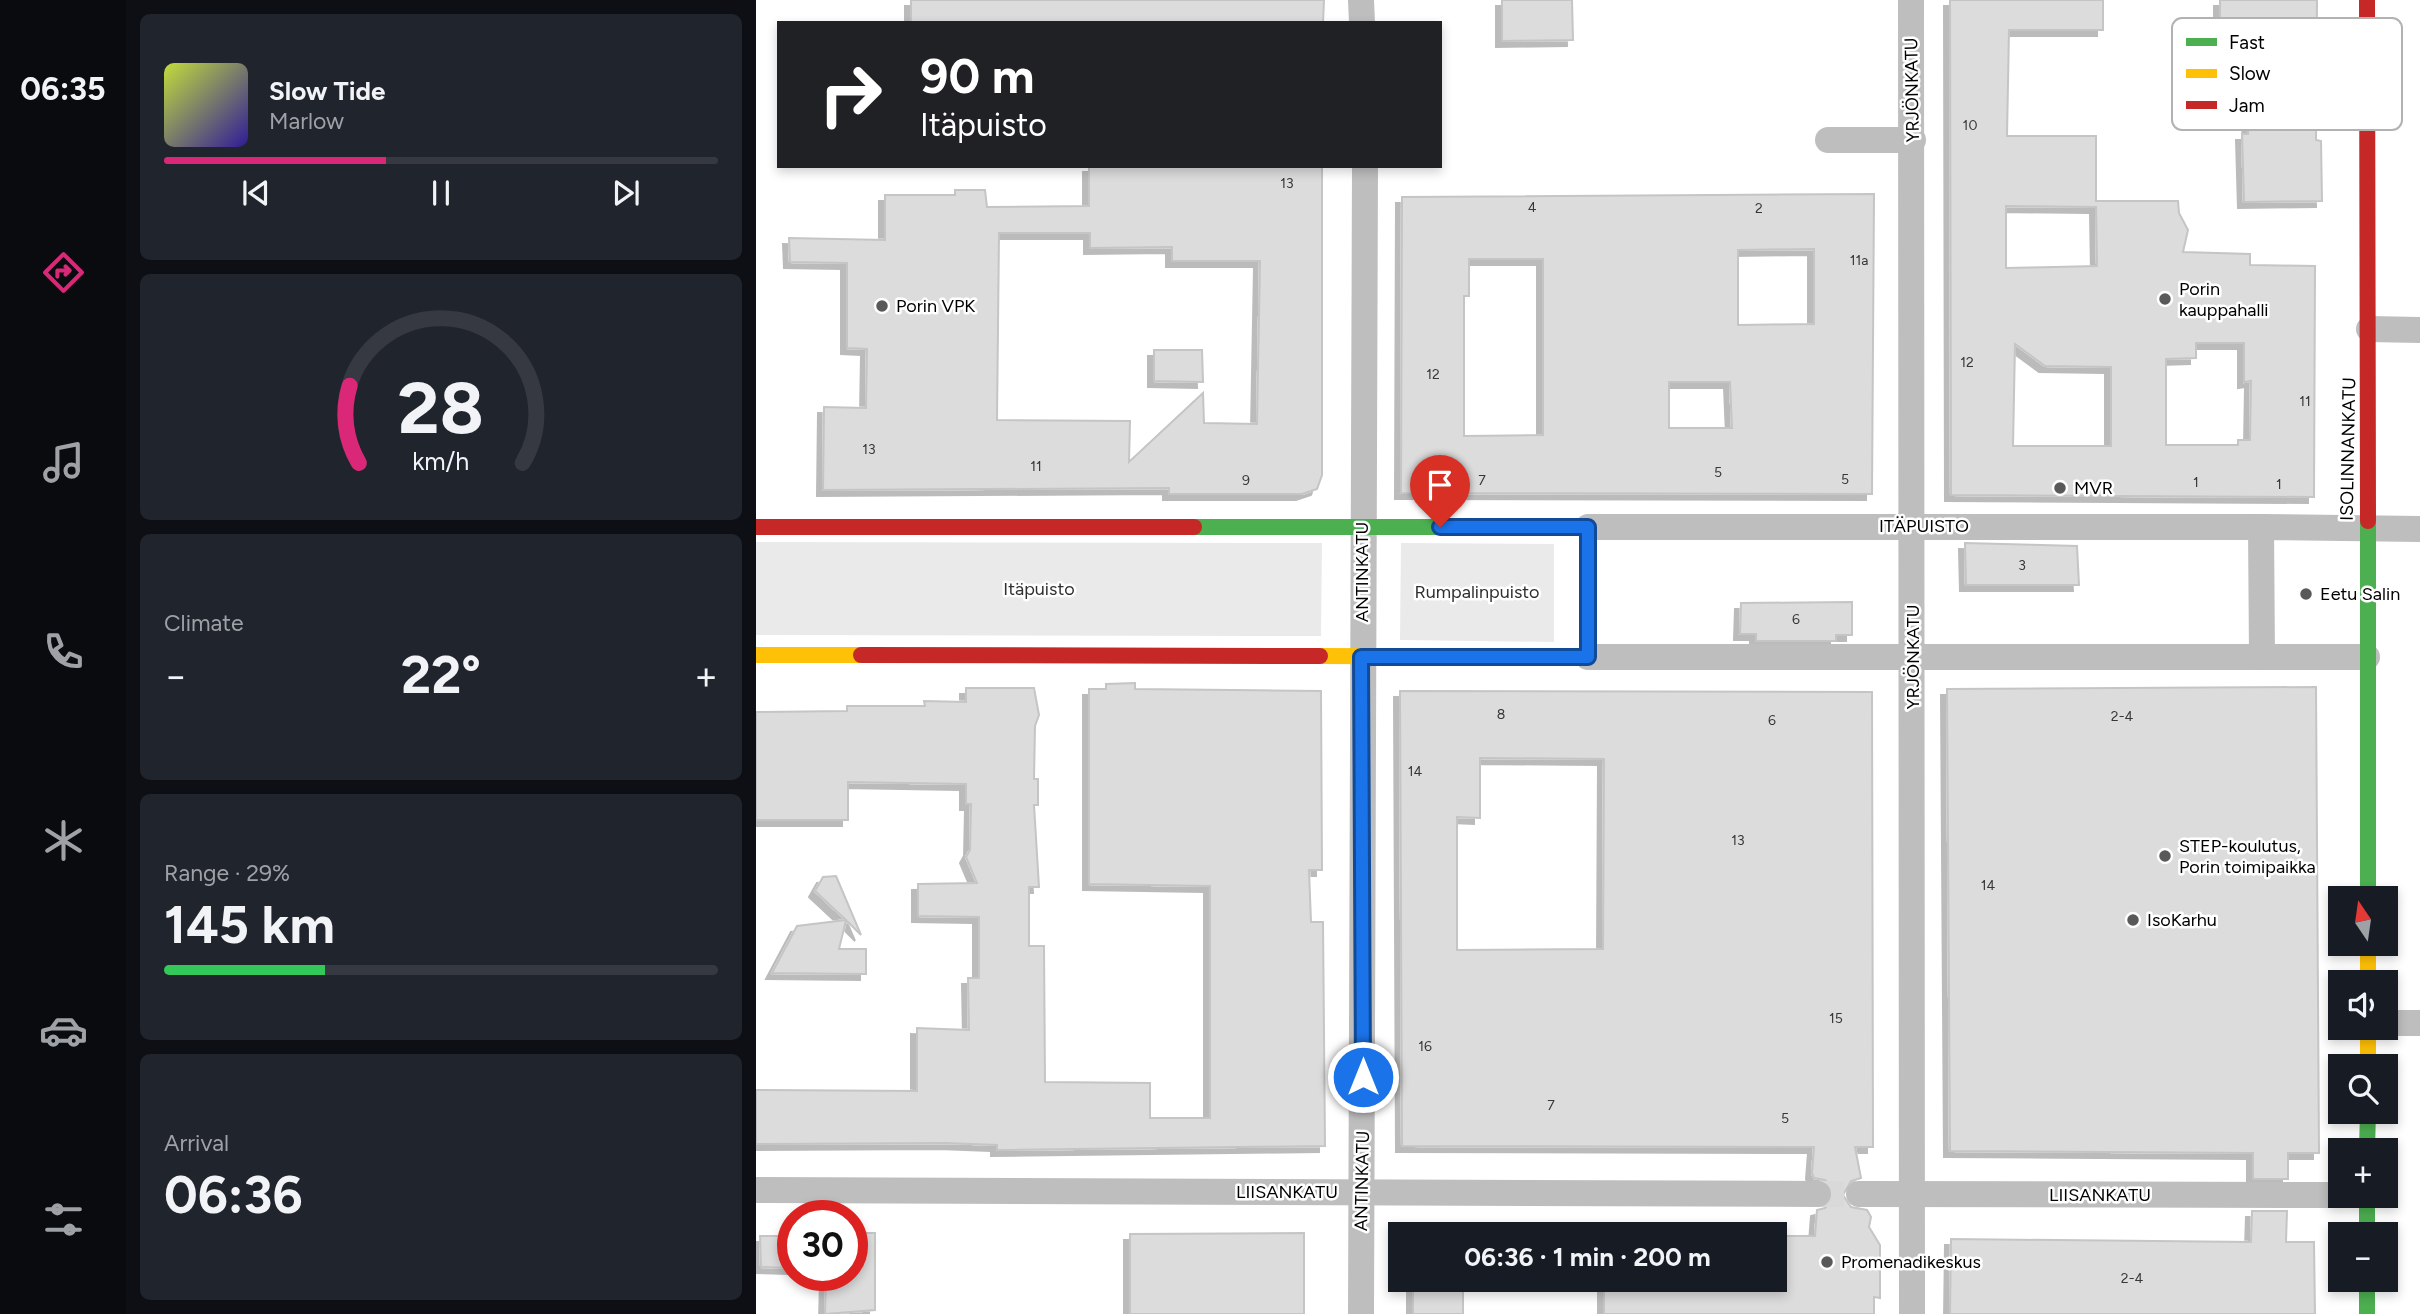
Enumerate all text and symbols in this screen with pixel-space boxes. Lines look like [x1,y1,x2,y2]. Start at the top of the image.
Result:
legend [2172,18,2402,130]
text: Fast [2229,31,2265,54]
street label: YRJÖNKATU [1900,37,1924,143]
text: 90 m [920,46,1035,105]
icon: right [805,49,896,140]
text: Slow [2229,62,2271,85]
text: 06:35 [20,70,106,108]
text: Slow Tide [269,75,385,107]
text: Jam [2229,94,2265,117]
text: Itäpuisto [920,106,1047,144]
text: Marlow [269,107,344,135]
house number: 10 [1963,117,1977,134]
icon: previous [237,174,275,212]
icon: pause [422,174,460,212]
icon: next [607,174,645,212]
house number: 13 [1280,175,1294,192]
house number: 4 [1528,199,1537,216]
house number: 2 [1755,200,1763,217]
icon: directions [39,248,88,297]
house number: 11a [1850,252,1868,269]
place label: Porin kauppahalli [2179,278,2269,321]
marker: Porin kauppahalli [2157,291,2173,307]
place label: Porin VPK [896,295,975,317]
marker: Porin VPK [874,298,890,314]
house number: 12 [1960,354,1974,371]
text: 28 [398,364,484,451]
house number: 12 [1426,366,1440,383]
street label: ISOLINNANKATU [2336,377,2360,521]
house number: 11 [2299,393,2311,410]
icon: music [39,438,88,487]
house number: 13 [862,441,876,458]
text: km/h [412,446,470,476]
pin [1410,455,1470,527]
house number: 11 [1030,458,1042,475]
house number: 5 [1714,464,1722,481]
icon: arrive [1421,466,1459,504]
house number: 5 [1841,471,1849,488]
house number: 9 [1242,472,1250,489]
house number: 7 [1478,472,1486,489]
house number: 1 [2193,474,2199,491]
house number: 1 [2276,476,2282,493]
place label: MVR [2074,477,2113,499]
marker: MVR [2052,480,2068,496]
street label: ITÄPUISTO [1879,515,1969,537]
street label: ANTINKATU [1351,522,1373,622]
house number: 3 [2018,557,2026,574]
park label: Itäpuisto [1003,578,1075,600]
park label: Rumpalinpuisto [1414,581,1540,603]
place label: Eetu Salin [2320,583,2400,605]
marker: Eetu Salin [2298,586,2314,602]
street label: YRJÖNKATU [1902,605,1924,709]
text: Climate [164,609,243,637]
house number: 6 [1792,611,1800,628]
icon: phone [39,627,88,676]
text: 22° [401,644,481,706]
text: − [164,653,188,699]
text: + [694,653,718,699]
house number: 8 [1497,706,1505,723]
house number: 2-4 [2111,708,2133,725]
house number: 6 [1768,712,1776,729]
house number: 14 [1408,763,1423,780]
icon: climate [39,816,88,865]
house number: 13 [1731,832,1745,849]
place label: STEP-koulutus, Porin toimipaikka [2179,835,2316,878]
marker: STEP-koulutus, Porin toimipaikka [2157,848,2173,864]
text: Range · 29% [164,859,290,887]
house number: 14 [1981,877,1996,894]
north arrow [2328,886,2398,956]
map controls [2328,886,2398,1292]
text: 145 km [164,894,335,956]
place label: IsoKarhu [2147,909,2217,931]
marker: IsoKarhu [2125,912,2141,928]
button: sound [2328,970,2398,1040]
icon: car [39,1006,88,1055]
house number: 15 [1829,1010,1843,1027]
house number: 16 [1418,1038,1432,1055]
position arrow [1326,1040,1400,1114]
button: search [2328,1054,2398,1124]
house number: 7 [1547,1097,1555,1114]
house number: 5 [1781,1110,1789,1127]
text: Arrival [164,1129,229,1157]
street label: ANTINKATU [1350,1131,1374,1231]
button: + [2328,1138,2398,1208]
text: 06:36 [164,1164,303,1226]
street label: LIISANKATU [1236,1181,1338,1203]
street label: LIISANKATU [2049,1184,2151,1206]
icon: filters [39,1195,88,1244]
speed limit sign: 30 [777,1200,868,1291]
button: − [2328,1222,2398,1292]
text: 06:36 · 1 min · 200 m [1464,1241,1711,1273]
place label: Promenadikeskus [1841,1251,1981,1273]
marker: Promenadikeskus [1819,1254,1835,1270]
house number: 2-4 [2121,1270,2143,1287]

